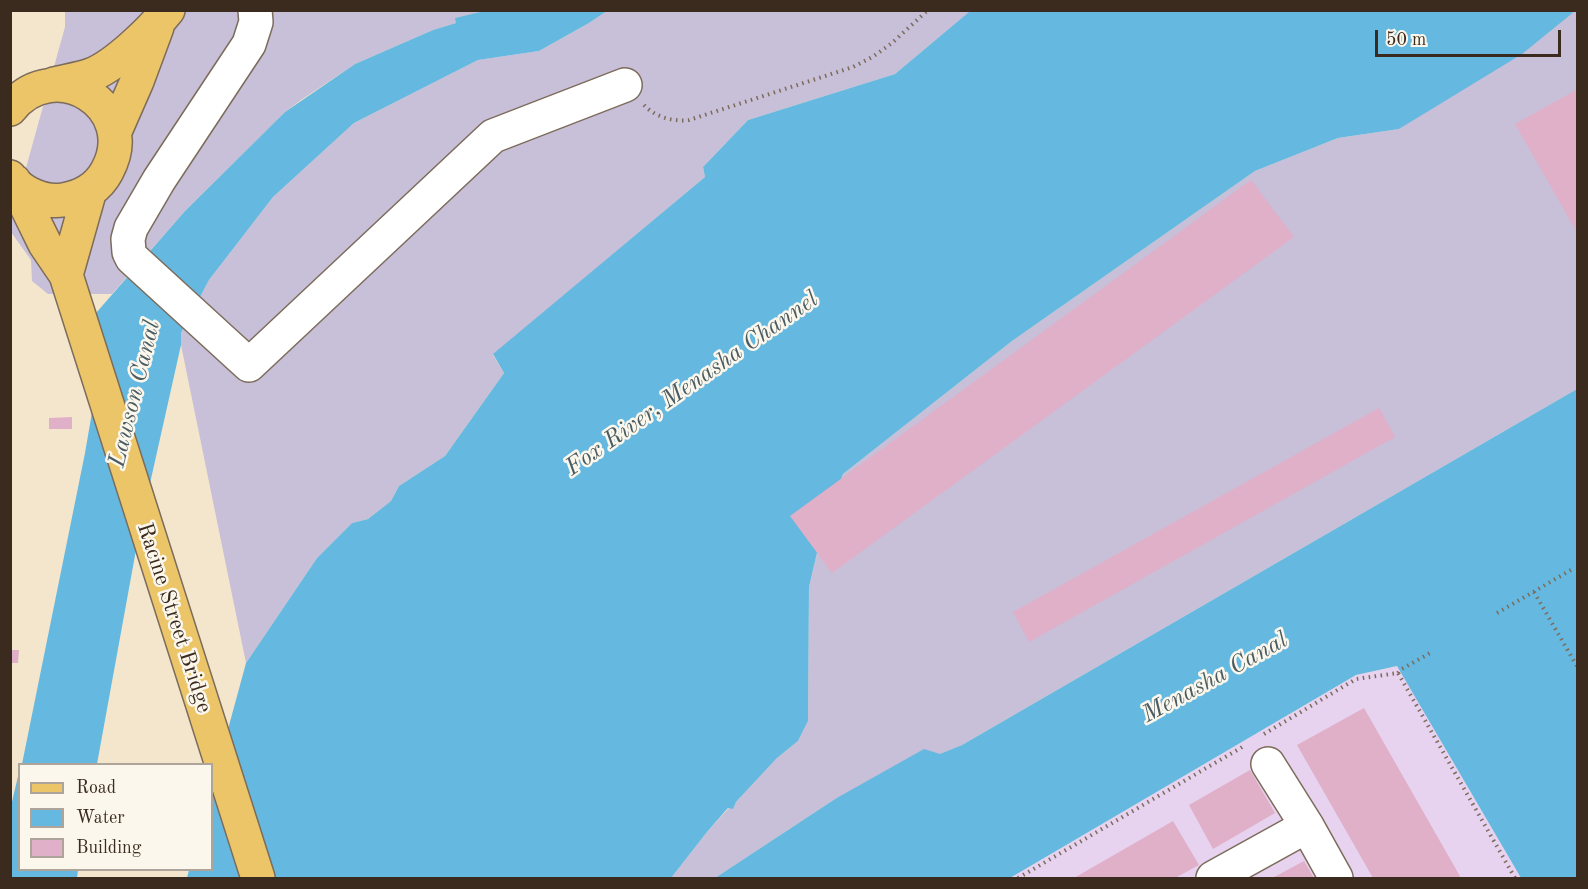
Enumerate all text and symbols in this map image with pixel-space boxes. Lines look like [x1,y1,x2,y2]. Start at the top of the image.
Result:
scale bar [1378,18,1564,56]
text: 50 m [1386,31,1426,49]
water label: Fox River, Menasha Channel [560,285,824,483]
water label: Lawson Canal [103,318,167,470]
street label: Racine Street Bridge [131,520,217,716]
water label: Menasha Canal [1137,626,1293,730]
legend [18,763,213,871]
text: Road [76,779,116,797]
text: Water [76,809,125,827]
text: Building [76,839,141,857]

